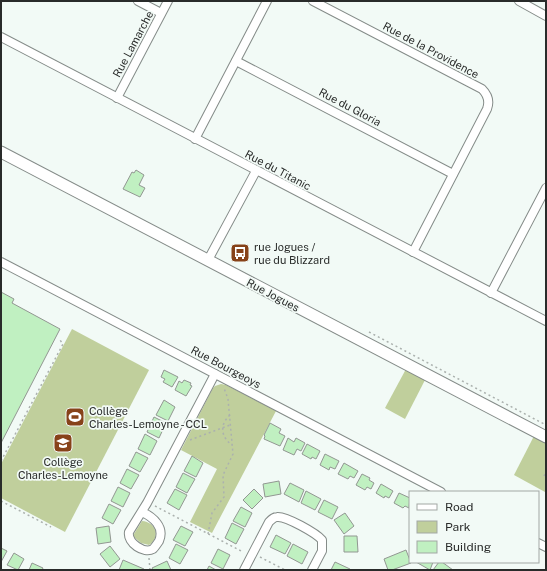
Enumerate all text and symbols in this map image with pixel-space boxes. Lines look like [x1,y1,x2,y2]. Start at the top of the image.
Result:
street label: Rue Lamarche [111,9,155,79]
street label: Rue de la Providence [381,20,481,80]
street label: Rue du Gloria [317,86,383,128]
street label: Rue du Titanic [243,148,313,192]
place label: rue Jogues / rue du Blizzard [254,241,330,266]
bus stop icon: rue Jogues / rue du Blizzard [229,242,251,264]
street label: Rue Jogues [245,276,302,314]
street label: Rue Bourgeoys [189,344,263,391]
place label: Collège Charles-Lemoyne - CCL [89,405,207,430]
sports icon: Collège Charles-Lemoyne - CCL [64,406,86,428]
school or university icon: Collège Charles-Lemoyne [52,432,74,454]
place label: Collège Charles-Lemoyne [18,456,108,481]
legend [409,491,539,563]
text: Road [445,500,473,514]
text: Park [445,520,471,534]
text: Building [445,540,491,554]

